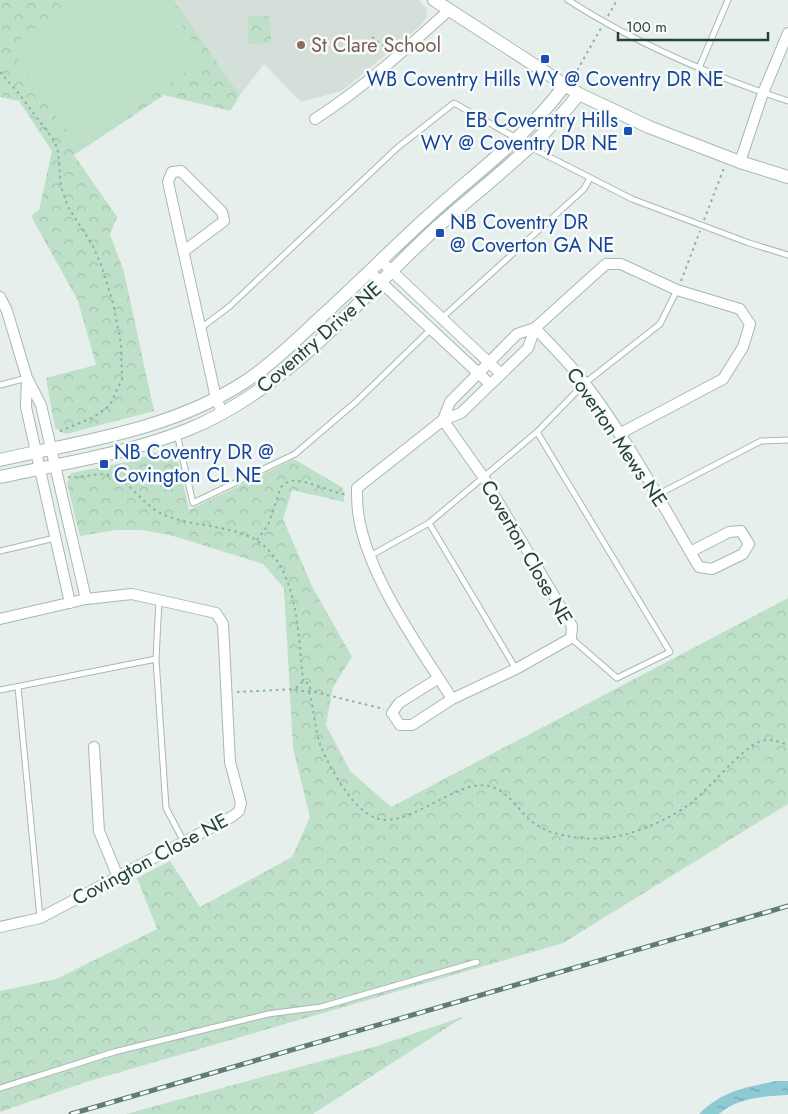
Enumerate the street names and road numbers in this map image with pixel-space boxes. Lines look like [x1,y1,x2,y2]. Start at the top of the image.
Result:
street label: Coventry Drive NE [250,275,388,400]
street label: Coverton Mews NE [559,362,674,513]
street label: Coverton Close NE [473,475,580,630]
street label: Covington Close NE [67,806,233,913]

